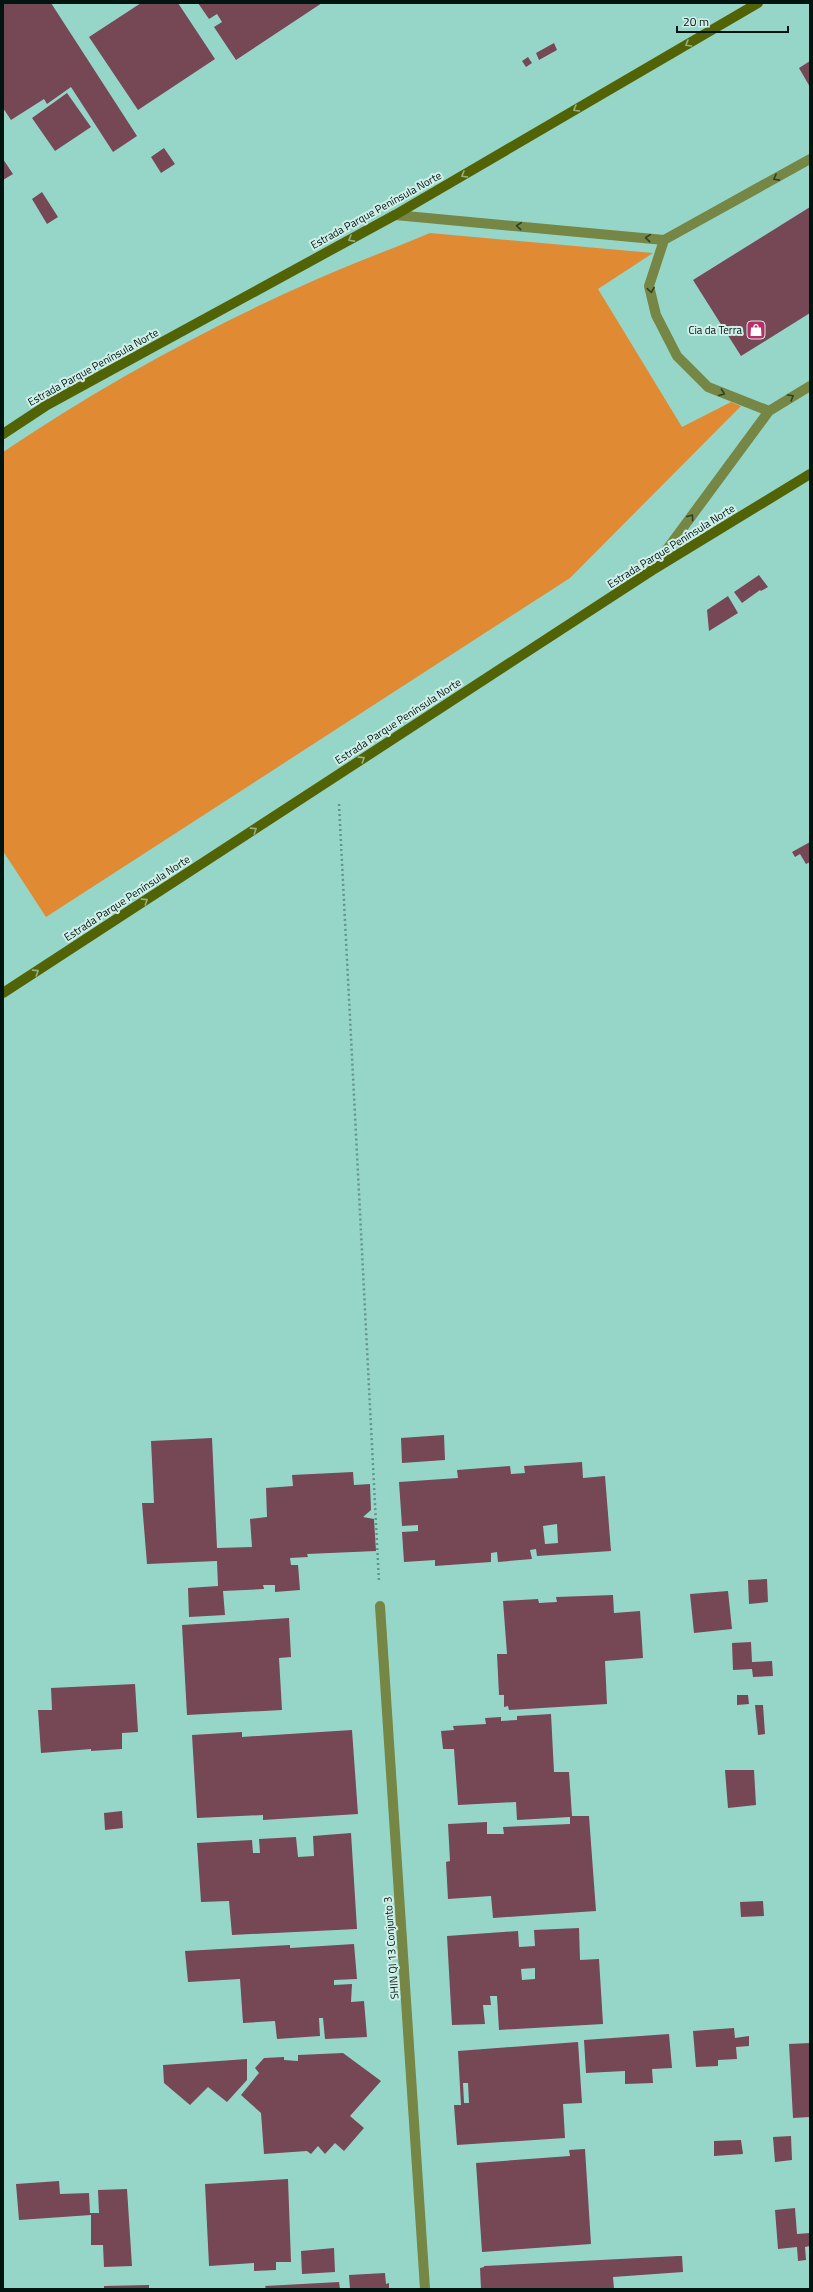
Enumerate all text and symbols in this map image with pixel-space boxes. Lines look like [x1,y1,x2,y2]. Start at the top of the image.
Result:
scale bar [677,8,788,34]
text: 20 m [683,12,709,31]
one-way arrow [685,39,692,46]
one-way arrow [573,105,580,112]
street label: Estrada Parque Península Norte [308,167,445,253]
one-way arrow [461,170,468,177]
one-way arrow [773,173,780,180]
one-way arrow [516,222,522,231]
one-way arrow [348,234,355,241]
one-way arrow [645,234,651,243]
one-way arrow [646,287,655,294]
shop icon: Cia da Terra [745,319,767,341]
place label: Cia da Terra [688,322,742,338]
street label: Estrada Parque Península Norte [25,324,162,410]
one-way arrow [718,388,725,396]
one-way arrow [787,395,794,402]
street label: Estrada Parque Península Norte [604,500,738,592]
one-way arrow [686,514,693,521]
street label: Estrada Parque Península Norte [332,674,465,768]
one-way arrow [358,757,365,764]
one-way arrow [249,828,256,835]
street label: Estrada Parque Península Norte [61,851,194,945]
one-way arrow [140,899,147,906]
one-way arrow [32,969,39,977]
street label: SHIN QI 13 Conjunto 3 [379,1896,403,2000]

